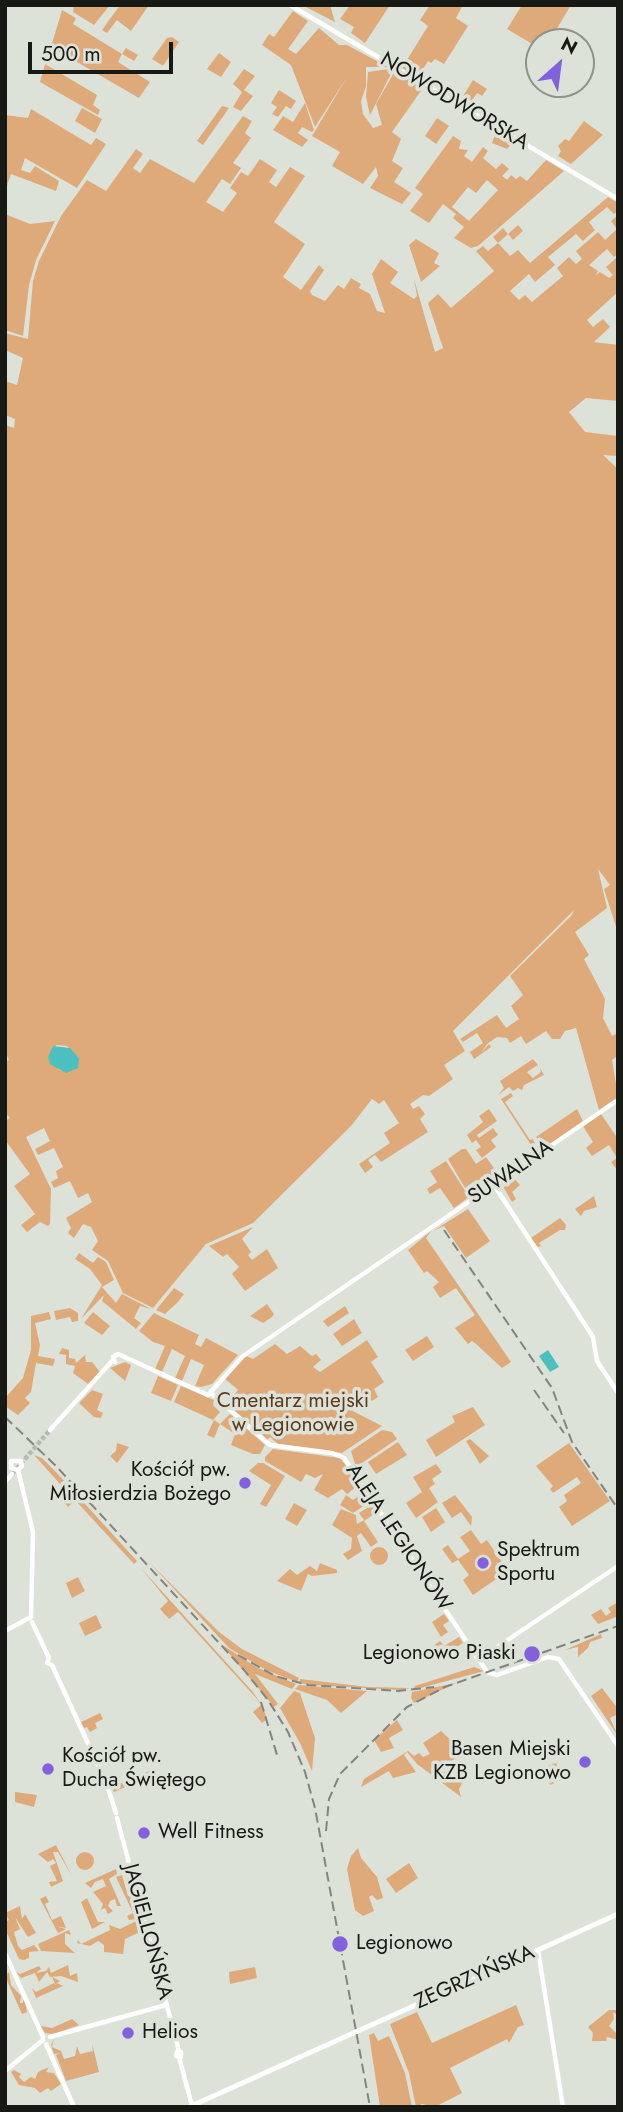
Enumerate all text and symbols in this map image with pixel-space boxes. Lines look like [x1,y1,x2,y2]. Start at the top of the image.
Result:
scale bar [32,28,177,72]
north arrow [525,28,595,98]
text: N [556,30,582,61]
text: 500 m [41,39,101,69]
street label: NOWODWORSKA [375,48,533,156]
street label: SUWALNA [464,1135,558,1211]
park label: Cmentarz miejski w Legionowie [217,1389,369,1439]
place label: Kościół pw. Miłosierdzia Bożego [50,1458,231,1508]
street label: ALEJA LEGIONÓW [339,1460,457,1616]
marker: Kościół pw. Miłosierdzia Bożego [237,1475,253,1491]
place label: Spektrum Sportu [497,1538,580,1588]
marker: Spektrum Sportu [475,1555,491,1571]
place label: Legionowo Piaski [363,1641,516,1667]
marker: Legionowo Piaski [522,1644,542,1664]
place label: Basen Miejski KZB Legionowo [433,1737,571,1787]
place label: Kościół pw. Ducha Świętego [62,1744,206,1794]
marker: Basen Miejski KZB Legionowo [577,1754,593,1770]
marker: Kościół pw. Ducha Świętego [40,1761,56,1777]
place label: Well Fitness [158,1820,264,1846]
marker: Well Fitness [136,1825,152,1841]
street label: JAGIELLOŃSKA [117,1861,177,2003]
place label: Legionowo [356,1931,453,1957]
marker: Legionowo [330,1934,350,1954]
street label: ZEGRZYŃSKA [411,1940,539,2016]
place label: Helios [142,2020,198,2046]
marker: Helios [120,2025,136,2041]

